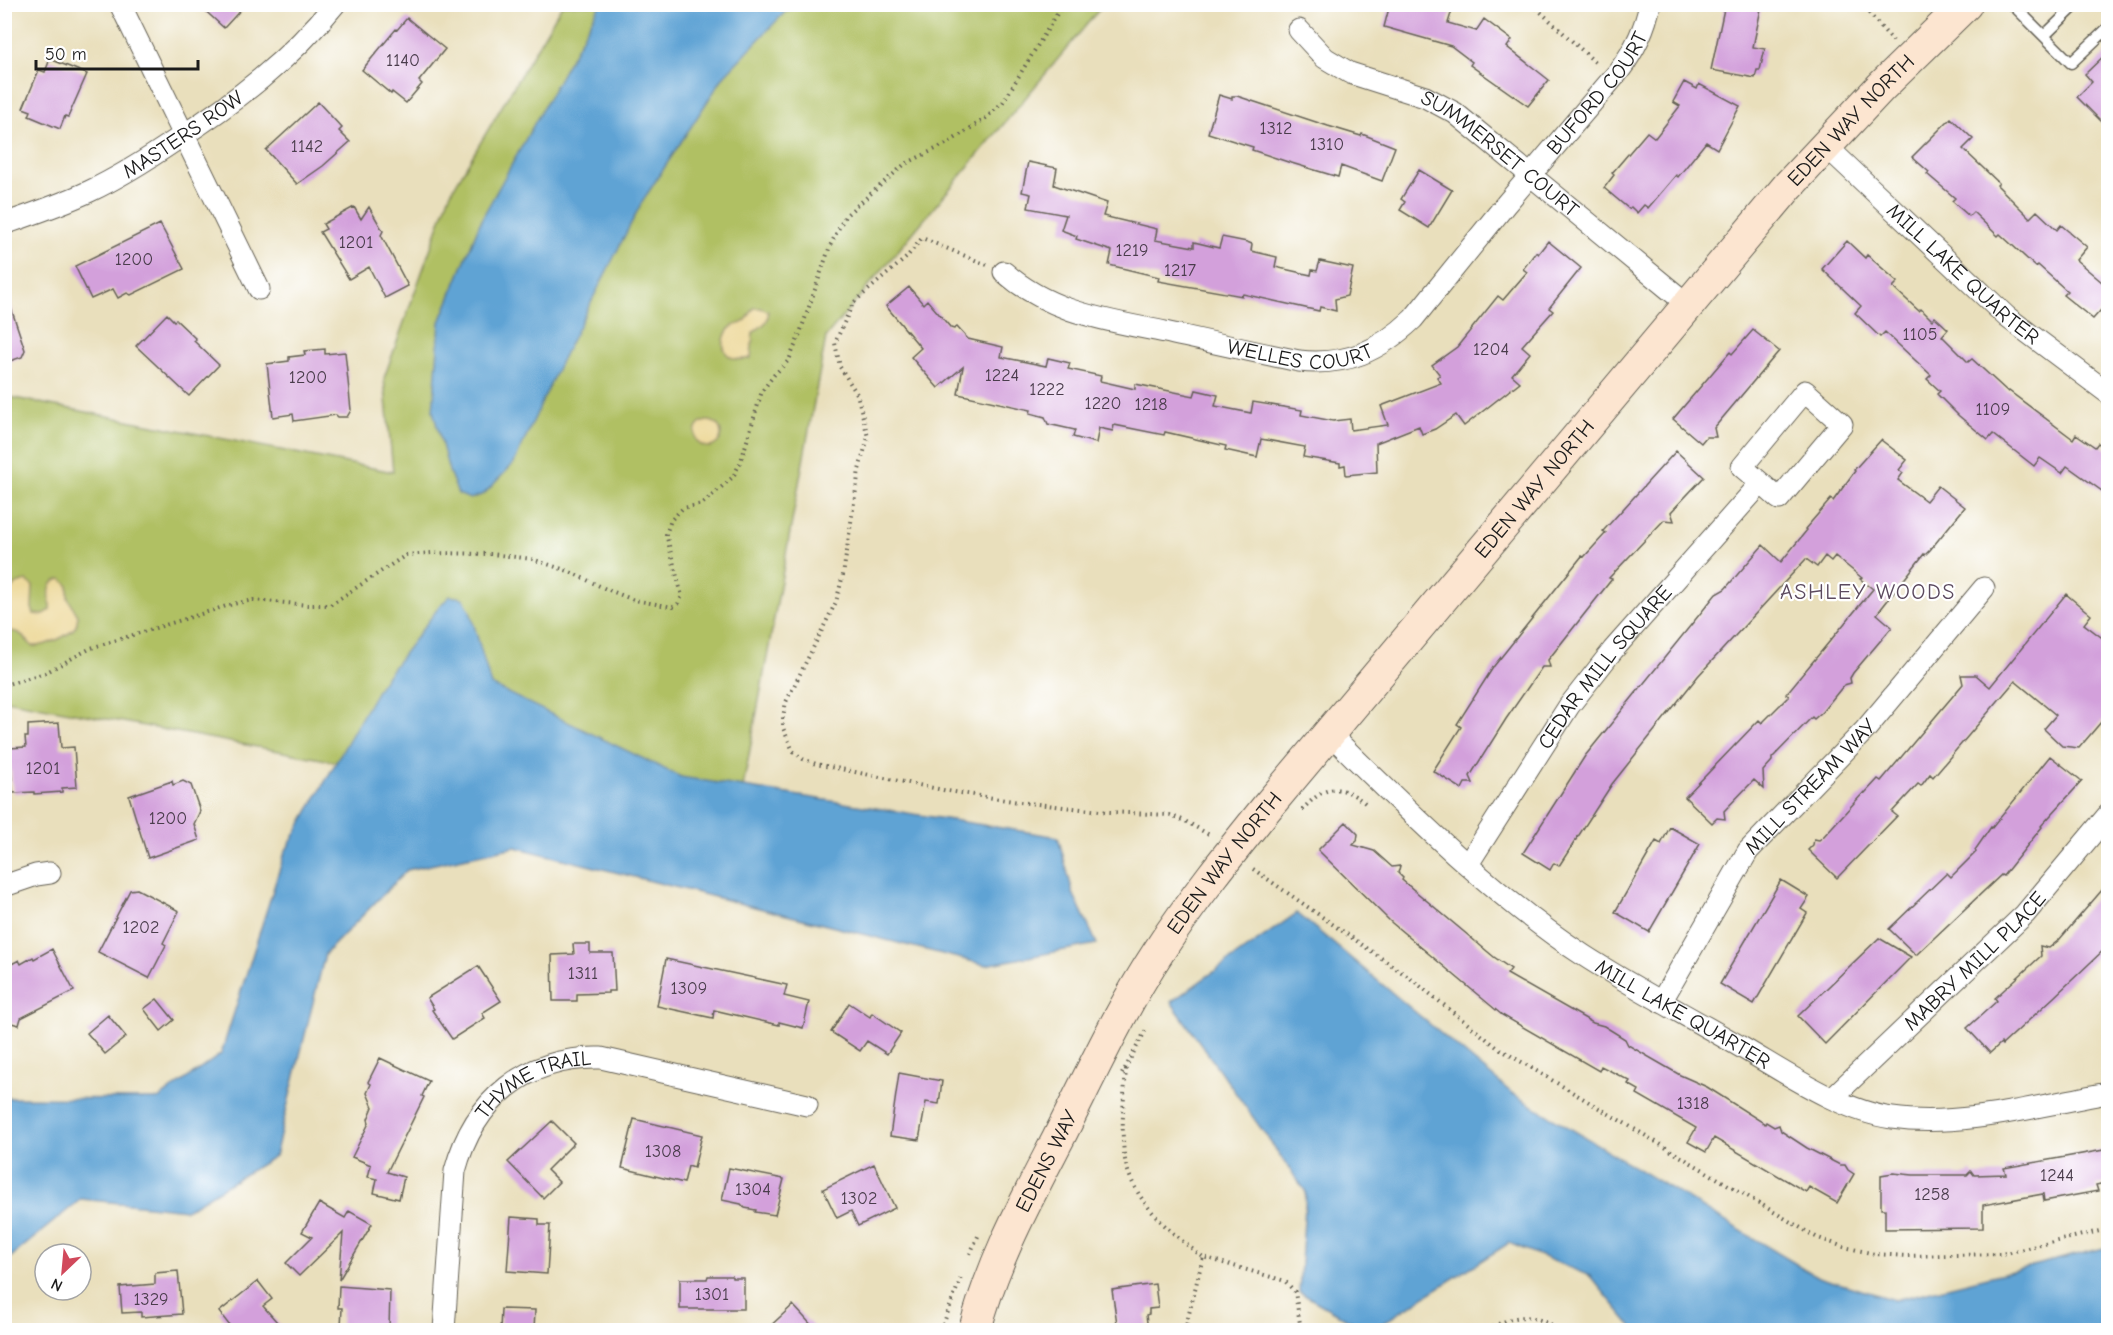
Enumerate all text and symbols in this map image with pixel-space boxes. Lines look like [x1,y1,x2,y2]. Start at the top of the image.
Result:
street label: BUFORD COURT [1541,28,1652,159]
scale bar [36,33,198,71]
text: 50 m [45,44,87,65]
street label: EDEN WAY NORTH [1782,49,1919,191]
house number: 1140 [386,50,420,71]
street label: MASTERS ROW [118,85,248,183]
street label: SUMMERSET COURT [1417,85,1583,222]
house number: 1312 [1260,118,1292,139]
house number: 1310 [1310,134,1344,155]
house number: 1142 [291,136,323,157]
street label: MILL LAKE QUARTER [1882,198,2044,349]
house number: 1201 [339,232,373,253]
house number: 1219 [1115,240,1149,261]
house number: 1200 [115,249,153,270]
house number: 1217 [1164,260,1197,281]
house number: 1105 [1903,324,1937,345]
street label: WELLES COURT [1225,334,1377,374]
house number: 1204 [1473,339,1509,360]
house number: 1224 [985,365,1019,386]
house number: 1200 [289,367,327,388]
house number: 1222 [1029,379,1065,400]
house number: 1220 [1085,393,1121,414]
house number: 1218 [1135,394,1167,415]
house number: 1109 [1976,399,2010,420]
street label: EDEN WAY NORTH [1469,415,1599,563]
district label: ASHLEY WOODS [1780,579,1956,605]
street label: CEDAR MILL SQUARE [1533,580,1677,754]
street label: MILL STREAM WAY [1740,714,1882,859]
house number: 1201 [26,758,60,779]
street label: EDEN WAY NORTH [1162,787,1287,938]
house number: 1200 [149,808,187,829]
street label: MABRY MILL PLACE [1899,887,2051,1035]
house number: 1202 [123,917,159,938]
street label: MILL LAKE QUARTER [1591,954,1775,1074]
house number: 1311 [568,963,598,984]
house number: 1309 [671,978,707,999]
street label: THYME TRAIL [470,1046,592,1123]
house number: 1318 [1677,1093,1709,1114]
street label: EDENS WAY [1011,1106,1083,1216]
house number: 1308 [645,1141,681,1162]
house number: 1244 [2040,1165,2074,1186]
house number: 1304 [735,1179,771,1200]
house number: 1258 [1914,1184,1950,1205]
house number: 1302 [841,1188,877,1209]
north arrow [33,1242,93,1302]
text: N [48,1274,65,1295]
house number: 1301 [695,1284,729,1305]
house number: 1329 [133,1289,169,1310]

